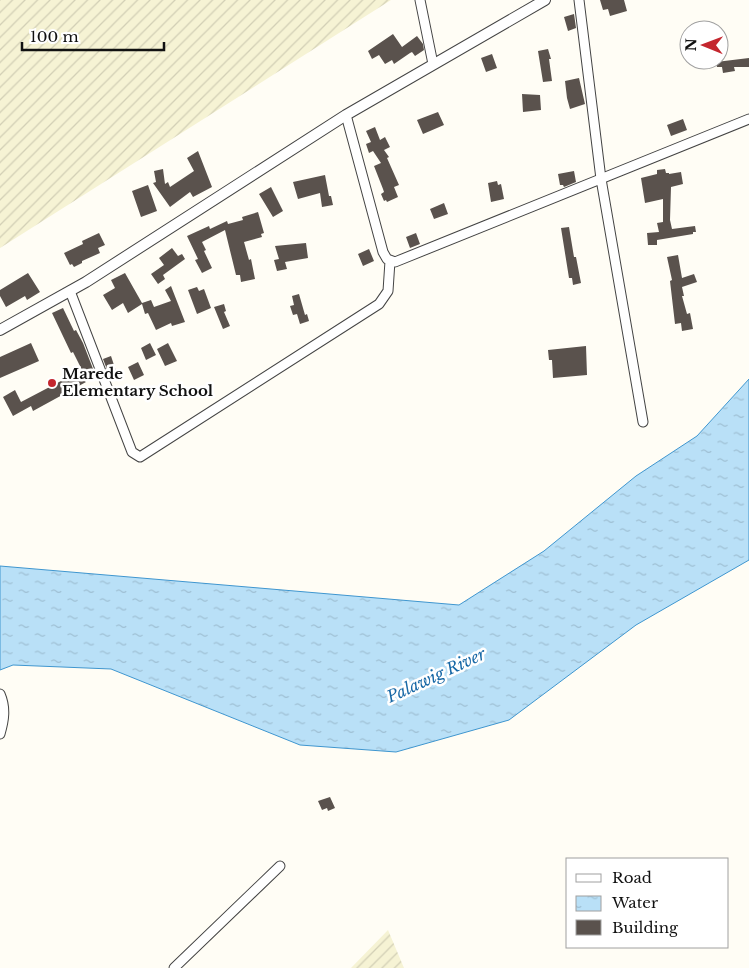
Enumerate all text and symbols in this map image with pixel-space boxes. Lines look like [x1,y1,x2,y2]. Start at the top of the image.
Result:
scale bar [22,20,165,52]
north arrow [679,20,729,70]
text: 100 m [30,27,79,46]
text: N [682,38,700,52]
place label: Marede Elementary School [62,364,214,400]
marker: Marede Elementary School [46,377,58,389]
water label: Palawig River [382,643,489,707]
legend [566,858,729,948]
text: Road [612,868,652,887]
text: Water [611,893,659,912]
text: Building [612,918,679,937]

